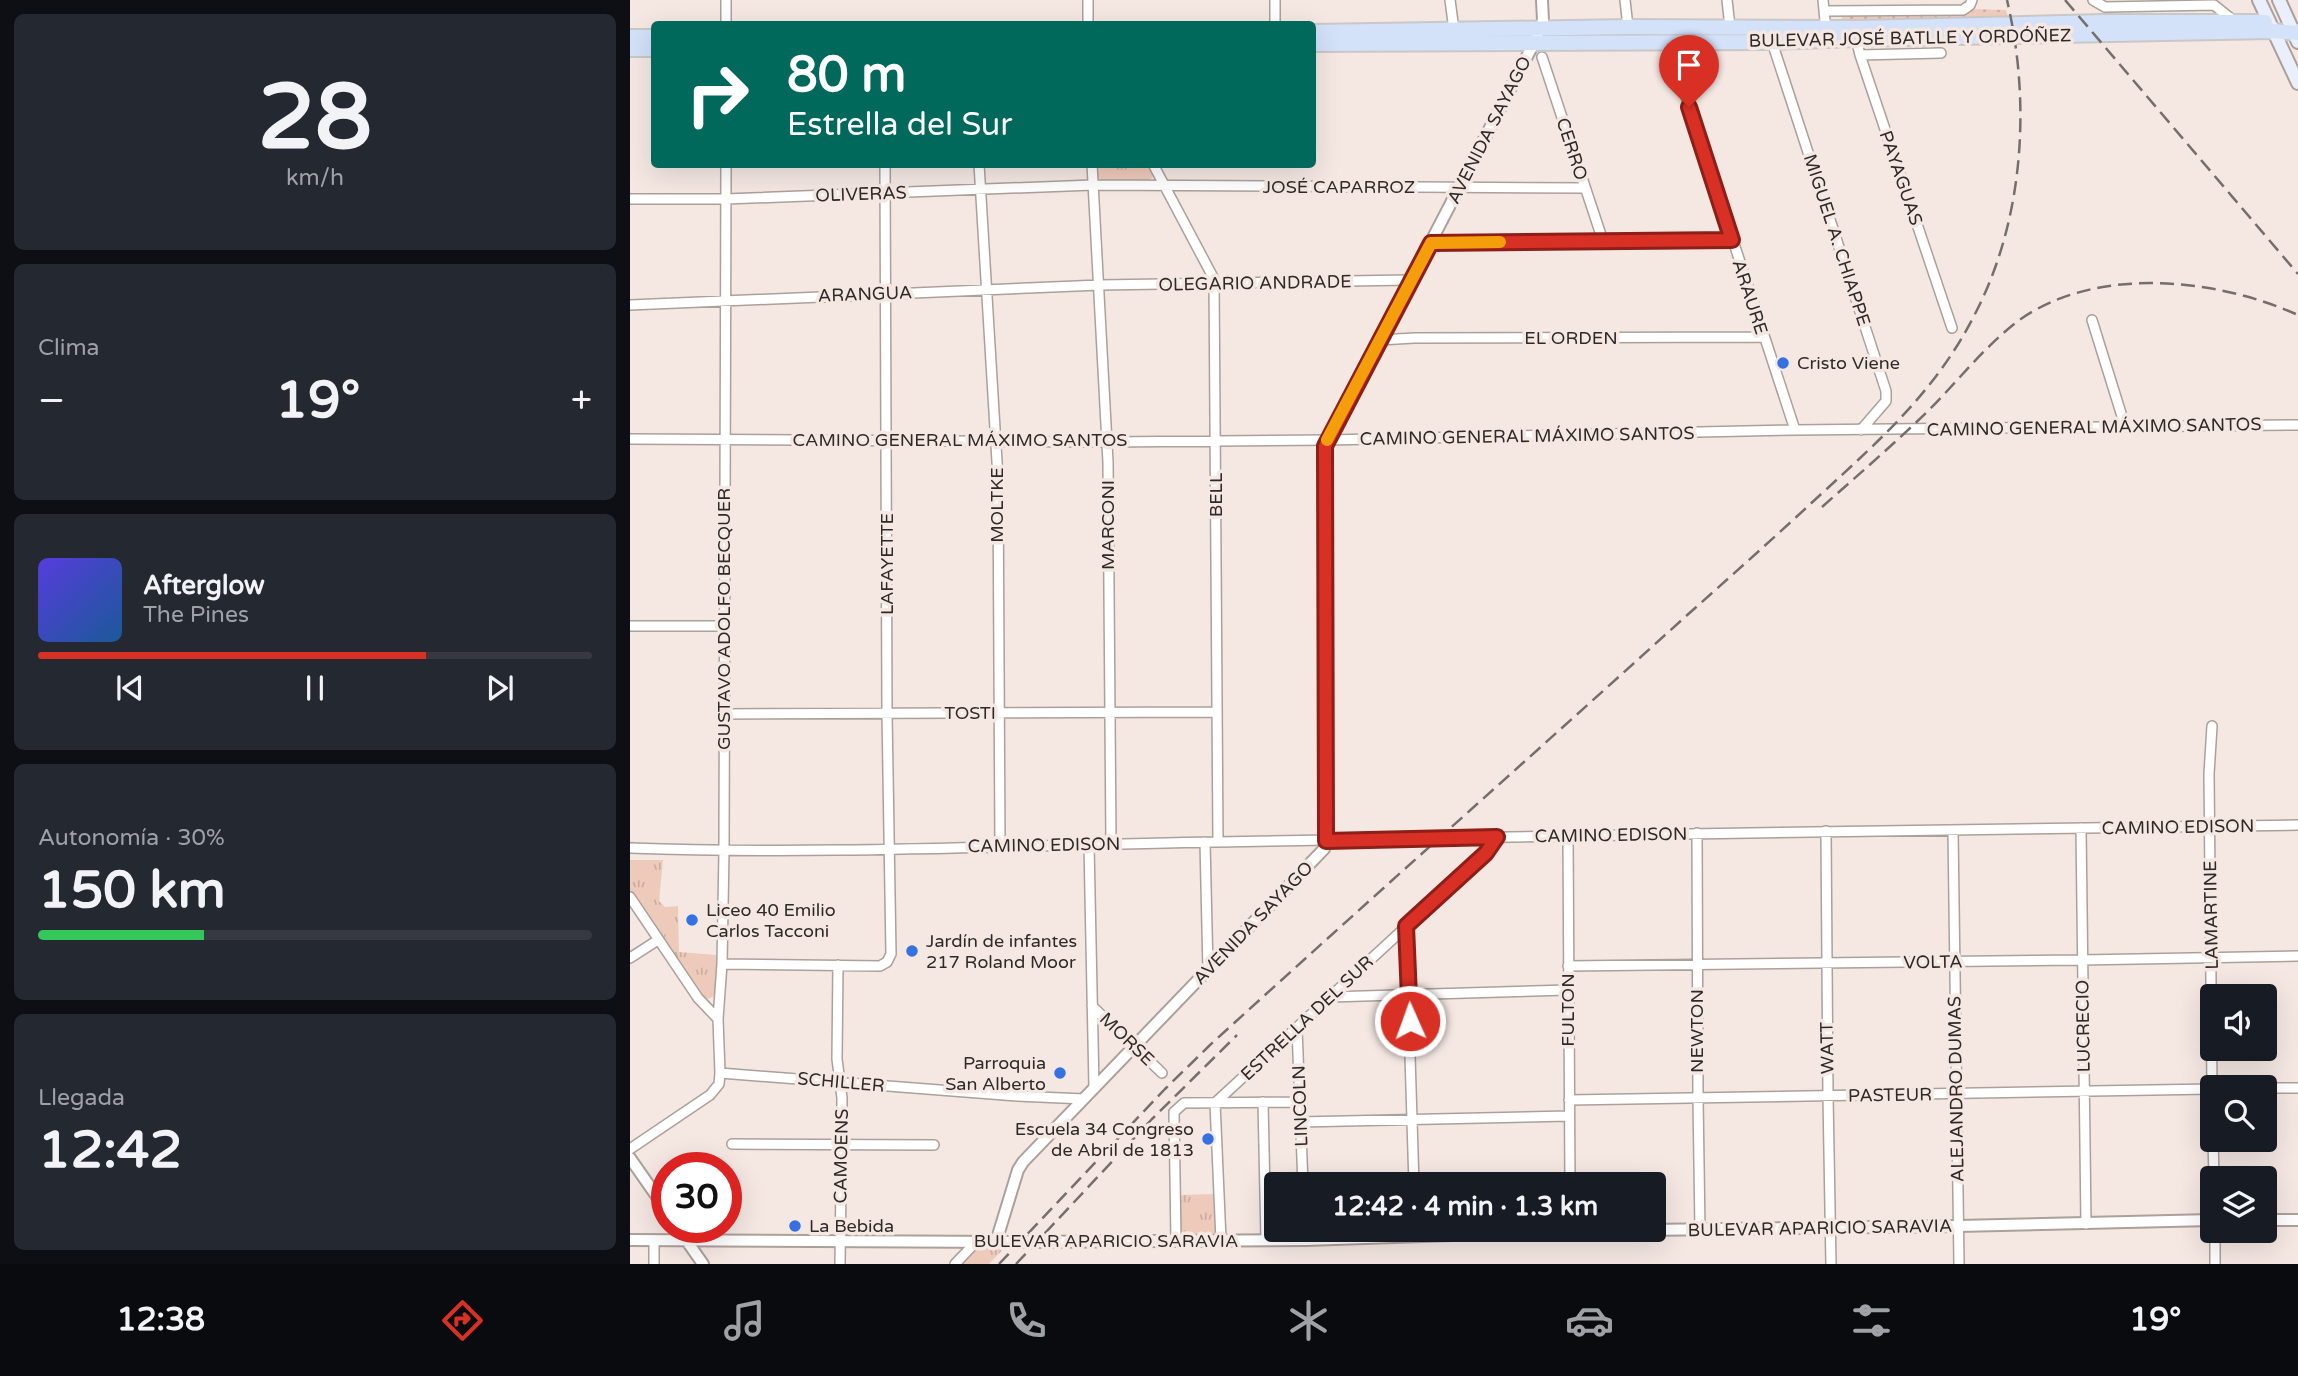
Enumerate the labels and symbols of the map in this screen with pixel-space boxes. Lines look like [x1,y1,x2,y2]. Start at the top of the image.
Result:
street label: BULEVAR JOSÉ BATLLE Y ORDÓÑEZ [1748,24,2072,52]
pin [1659,35,1719,107]
street label: AVENIDA SAYAGO [1442,52,1536,208]
street label: CERRO [1552,115,1592,183]
street label: PAYAGUAS [1875,128,1927,228]
street label: MIGUEL A. CHIAPPE [1799,151,1875,329]
street label: JOSÉ CAPARROZ [1263,176,1415,198]
street label: OLIVERAS [815,181,907,207]
street label: ARAURE [1728,257,1772,337]
street label: OLEGARIO ANDRADE [1158,270,1352,296]
street label: ARANGUA [817,281,913,307]
street label: EL ORDEN [1524,327,1618,349]
place label: Cristo Viene [1797,352,1900,374]
marker: Cristo Viene [1775,355,1791,371]
street label: CAMINO GENERAL MÁXIMO SANTOS [1926,413,2262,441]
street label: CAMINO GENERAL MÁXIMO SANTOS [1359,422,1695,450]
street label: CAMINO GENERAL MÁXIMO SANTOS [793,429,1127,451]
street label: MOLTKE [986,467,1008,543]
street label: BELL [1205,472,1227,517]
street label: MARCONI [1097,480,1119,570]
street label: GUSTAVO ADOLFO BECQUER [713,488,735,750]
street label: LAFAYETTE [876,513,898,615]
street label: TOSTI [944,702,996,724]
street label: CAMINO EDISON [2102,815,2254,839]
street label: CAMINO EDISON [1535,823,1687,847]
street label: CAMINO EDISON [968,833,1120,857]
street label: AVENIDA SAYAGO [1189,857,1317,989]
street label: LAMARTINE [2199,860,2223,970]
place label: Liceo 40 Emilio Carlos Tacconi [706,899,836,942]
marker: Liceo 40 Emilio Carlos Tacconi [684,912,700,928]
place label: Jardín de infantes 217 Roland Moor [926,930,1077,973]
marker: Jardín de infantes 217 Roland Moor [904,943,920,959]
street label: VOLTA [1903,950,1963,974]
street label: ESTRELLA DEL SUR [1236,951,1378,1085]
street label: FULTON [1557,973,1579,1047]
street label: LUCRECIO [2071,980,2095,1072]
position arrow [1373,984,1447,1058]
street label: NEWTON [1686,989,1708,1073]
street label: ALEJANDRO DUMAS [1943,996,1969,1182]
street label: MORSE [1095,1008,1159,1070]
street label: WATT [1816,1022,1838,1074]
place label: Parroquia San Alberto [945,1052,1046,1095]
marker: Parroquia San Alberto [1052,1065,1068,1081]
street label: LINCOLN [1288,1065,1312,1147]
street label: SCHILLER [797,1067,885,1097]
street label: PASTEUR [1848,1083,1932,1107]
street label: CAMOENS [829,1108,853,1204]
place label: Escuela 34 Congreso de Abril de 1813 [1015,1118,1194,1161]
marker: Escuela 34 Congreso de Abril de 1813 [1200,1131,1216,1147]
speed limit sign: 30 [651,1152,742,1243]
place label: La Bebida [809,1215,894,1237]
street label: BULEVAR APARICIO SARAVIA [1688,1215,1952,1241]
marker: La Bebida [787,1218,803,1234]
street label: BULEVAR APARICIO SARAVIA [974,1230,1238,1252]

